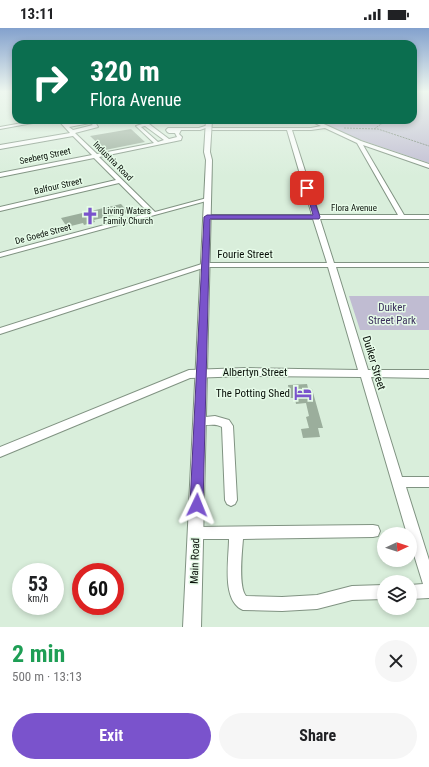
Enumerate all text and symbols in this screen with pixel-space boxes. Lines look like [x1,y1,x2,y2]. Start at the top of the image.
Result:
text: 13:11 [20,5,54,23]
text: 320 m [90,55,160,88]
icon: right [24,56,76,108]
text: Flora Avenue [90,89,182,110]
street label: Industria Road [91,139,135,183]
street label: Seeberg Street [19,146,72,166]
pin [290,171,324,205]
street label: Balfour Street [33,176,83,196]
icon: arrive [296,177,318,199]
street label: Flora Avenue [331,203,377,213]
church icon: Living Waters Family Church [80,206,100,226]
place label: Living Waters Family Church [103,206,153,226]
street label: De Goede Street [14,222,72,246]
street label: Fourie Street [217,248,273,261]
park label: Duiker Street Park [368,301,416,327]
street label: Duiker Street [360,334,388,392]
street label: Albertyn Street [223,366,287,379]
hotel icon: The Potting Shed [293,383,313,403]
place label: The Potting Shed [216,387,290,400]
position arrow [176,484,218,526]
north arrow [377,527,417,567]
map controls [377,527,417,615]
street label: Main Road [188,538,202,584]
speed limit sign: 60 [72,563,124,615]
text: 53 [28,572,48,596]
button: layers [377,575,417,615]
text: km/h [28,593,48,604]
text: 2 min [12,640,65,668]
button: close [375,640,417,682]
text: 500 m · 13:13 [12,669,82,684]
button: Exit [12,713,211,759]
button: Share [219,713,417,759]

